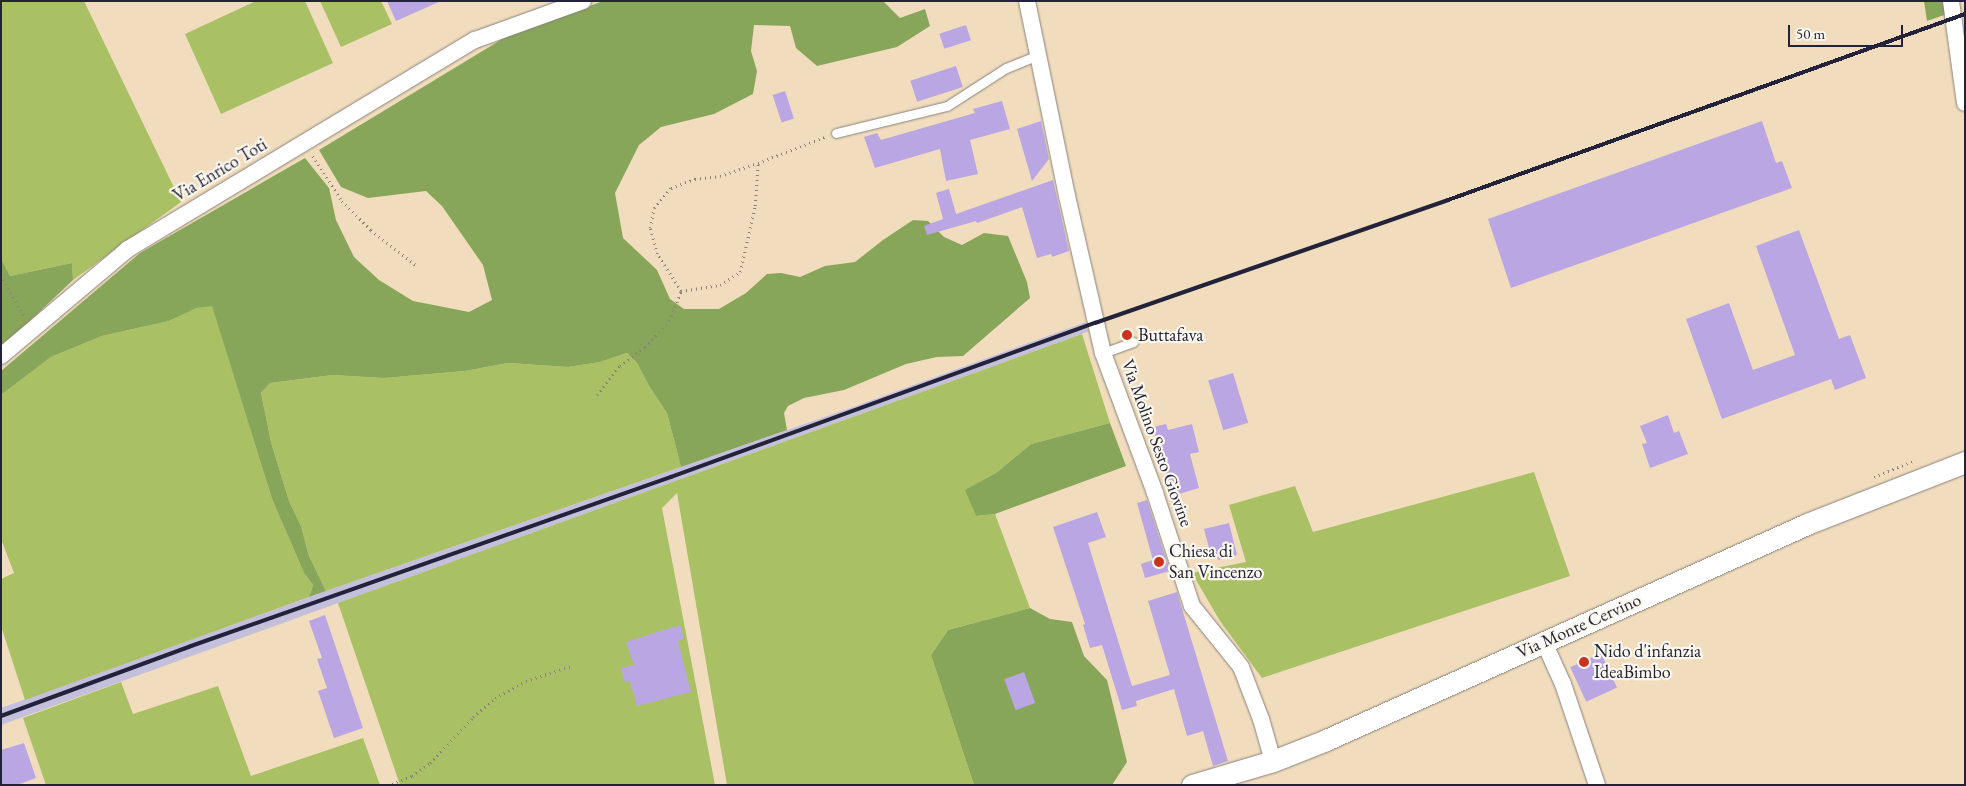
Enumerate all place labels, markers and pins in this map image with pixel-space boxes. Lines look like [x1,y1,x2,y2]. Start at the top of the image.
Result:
place label: Buttafava [1138,324,1203,346]
marker: Buttafava [1120,328,1134,342]
place label: Chiesa di San Vincenzo [1169,541,1262,584]
marker: Chiesa di San Vincenzo [1153,556,1165,568]
place label: Nido d'infanzia IdeaBimbo [1594,641,1701,684]
marker: Nido d'infanzia IdeaBimbo [1578,656,1590,668]

